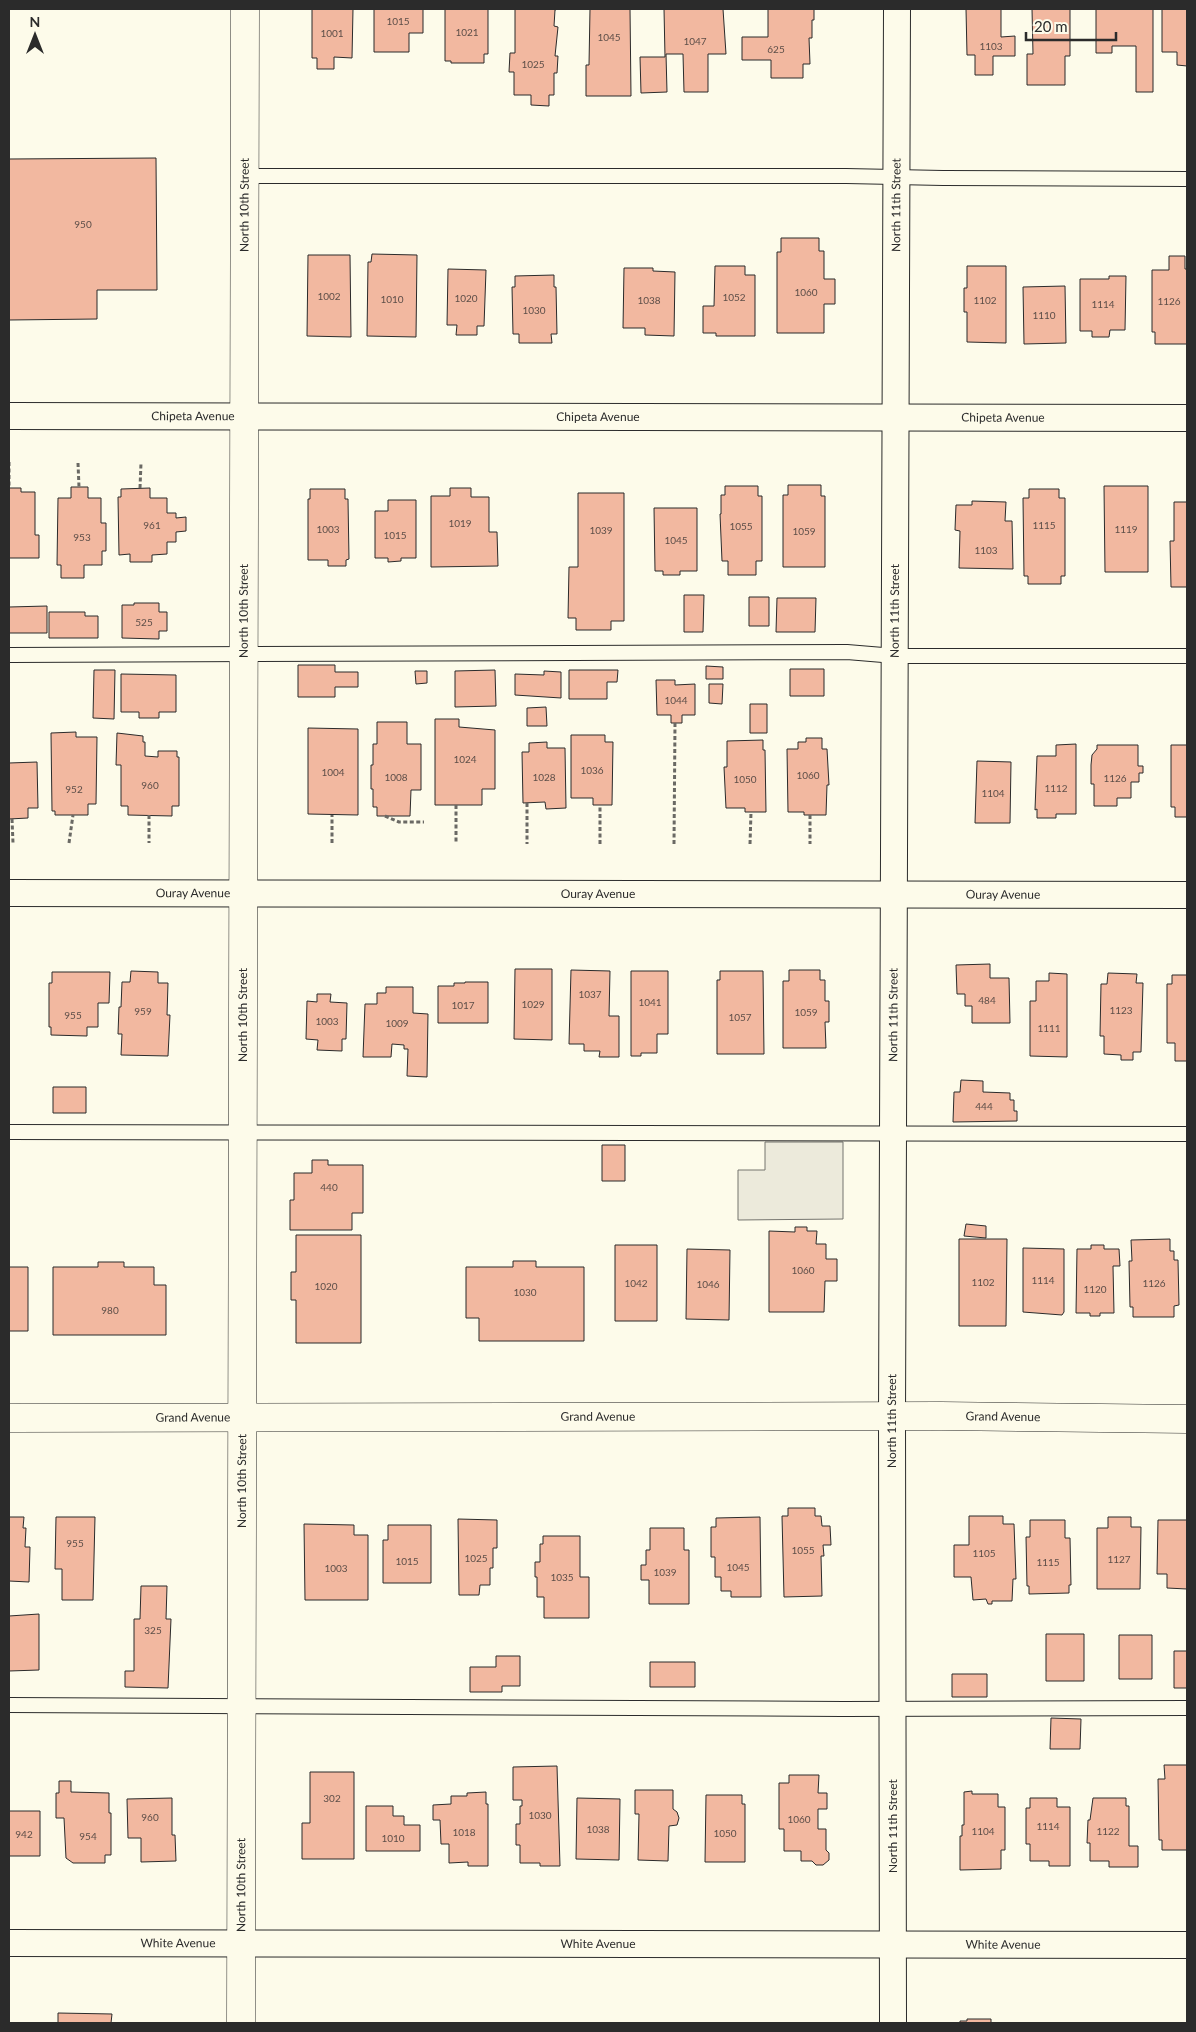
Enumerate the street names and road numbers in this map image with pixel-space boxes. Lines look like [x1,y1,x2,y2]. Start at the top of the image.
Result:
street label: North 10th Street [237,157,252,252]
street label: North 11th Street [888,157,903,252]
street label: Chipeta Avenue [151,408,235,423]
street label: Chipeta Avenue [556,409,640,424]
street label: Chipeta Avenue [961,410,1045,425]
street label: North 10th Street [236,563,251,658]
street label: North 11th Street [887,563,902,658]
street label: Ouray Avenue [156,885,230,900]
street label: Ouray Avenue [561,886,635,901]
street label: Ouray Avenue [966,887,1040,902]
street label: North 10th Street [235,967,250,1062]
street label: North 11th Street [885,967,901,1062]
street label: North 11th Street [884,1373,899,1468]
street label: Grand Avenue [966,1408,1040,1424]
street label: Grand Avenue [561,1409,635,1424]
street label: Grand Avenue [156,1410,230,1425]
street label: North 10th Street [234,1433,249,1528]
street label: North 11th Street [885,1778,900,1873]
street label: North 10th Street [233,1837,248,1932]
street label: White Avenue [140,1935,216,1950]
street label: White Avenue [560,1936,636,1951]
street label: White Avenue [965,1937,1041,1952]

